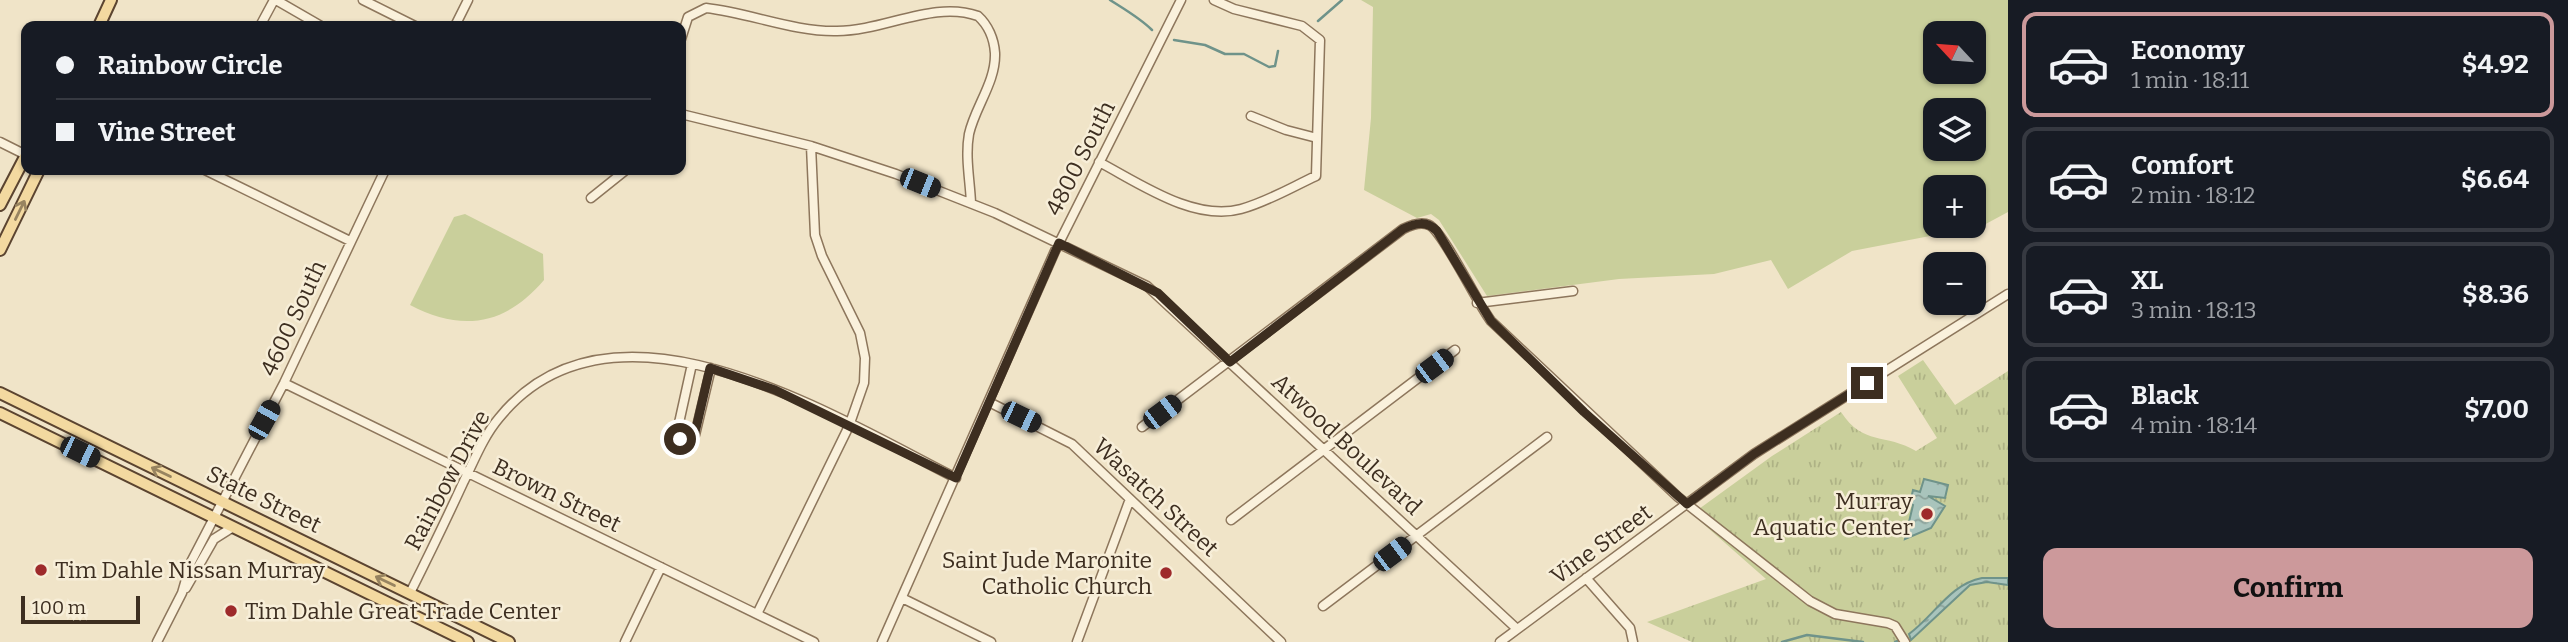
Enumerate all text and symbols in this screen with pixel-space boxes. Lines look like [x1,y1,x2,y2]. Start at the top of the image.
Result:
north arrow [1923,21,1986,84]
map controls [1923,21,1986,315]
icon: car [2047,33,2110,96]
text: Economy [2131,35,2245,66]
text: $4.92 [2462,49,2529,80]
text: Rainbow Circle [98,50,283,81]
text: 1 min · 18:11 [2131,66,2249,94]
street label: 4800 South [1039,96,1121,220]
button: layers [1923,98,1986,161]
text: Vine Street [98,117,236,148]
icon: car [2047,148,2110,211]
text: Comfort [2131,150,2234,181]
text: $6.64 [2461,164,2529,195]
car [897,165,944,201]
button: + [1923,175,1986,238]
text: 2 min · 18:12 [2131,181,2255,209]
one-way arrow [13,200,27,221]
button: − [1923,252,1986,315]
street label: 4600 South [254,256,332,380]
icon: car [2047,263,2110,326]
text: XL [2131,265,2163,296]
text: $8.36 [2462,279,2529,310]
text: 3 min · 18:13 [2131,296,2257,324]
car [1411,345,1458,387]
street label: Atwood Boulevard [1266,367,1428,521]
route end [1851,367,1883,399]
icon: car [2047,378,2110,441]
text: Black [2131,380,2199,411]
car [1139,391,1186,433]
text: $7.00 [2464,394,2529,425]
car [245,397,284,443]
car [998,398,1045,436]
street label: Rainbow Drive [398,405,496,555]
text: 4 min · 18:14 [2131,411,2257,439]
route start [664,423,696,455]
street label: Wasatch Street [1088,432,1224,562]
car [57,433,104,471]
street label: Brown Street [488,452,626,538]
street label: State Street [202,459,326,539]
one-way arrow [151,465,172,478]
place label: Murray Aquatic Center [1753,487,1914,541]
street label: Vine Street [1545,498,1657,590]
marker: Murray Aquatic Center [1919,506,1935,522]
car [1369,533,1416,575]
place label: Saint Jude Maronite Catholic Church [942,546,1152,600]
button: Confirm [2043,548,2533,628]
place label: Tim Dahle Nissan Murray [55,556,326,584]
marker: Tim Dahle Nissan Murray [33,562,49,578]
marker: Saint Jude Maronite Catholic Church [1158,565,1174,581]
one-way arrow [375,574,396,588]
scale bar [21,593,140,625]
text: 100 m [32,596,86,619]
place label: Tim Dahle Great Trade Center [245,597,561,625]
marker: Tim Dahle Great Trade Center [223,603,239,619]

